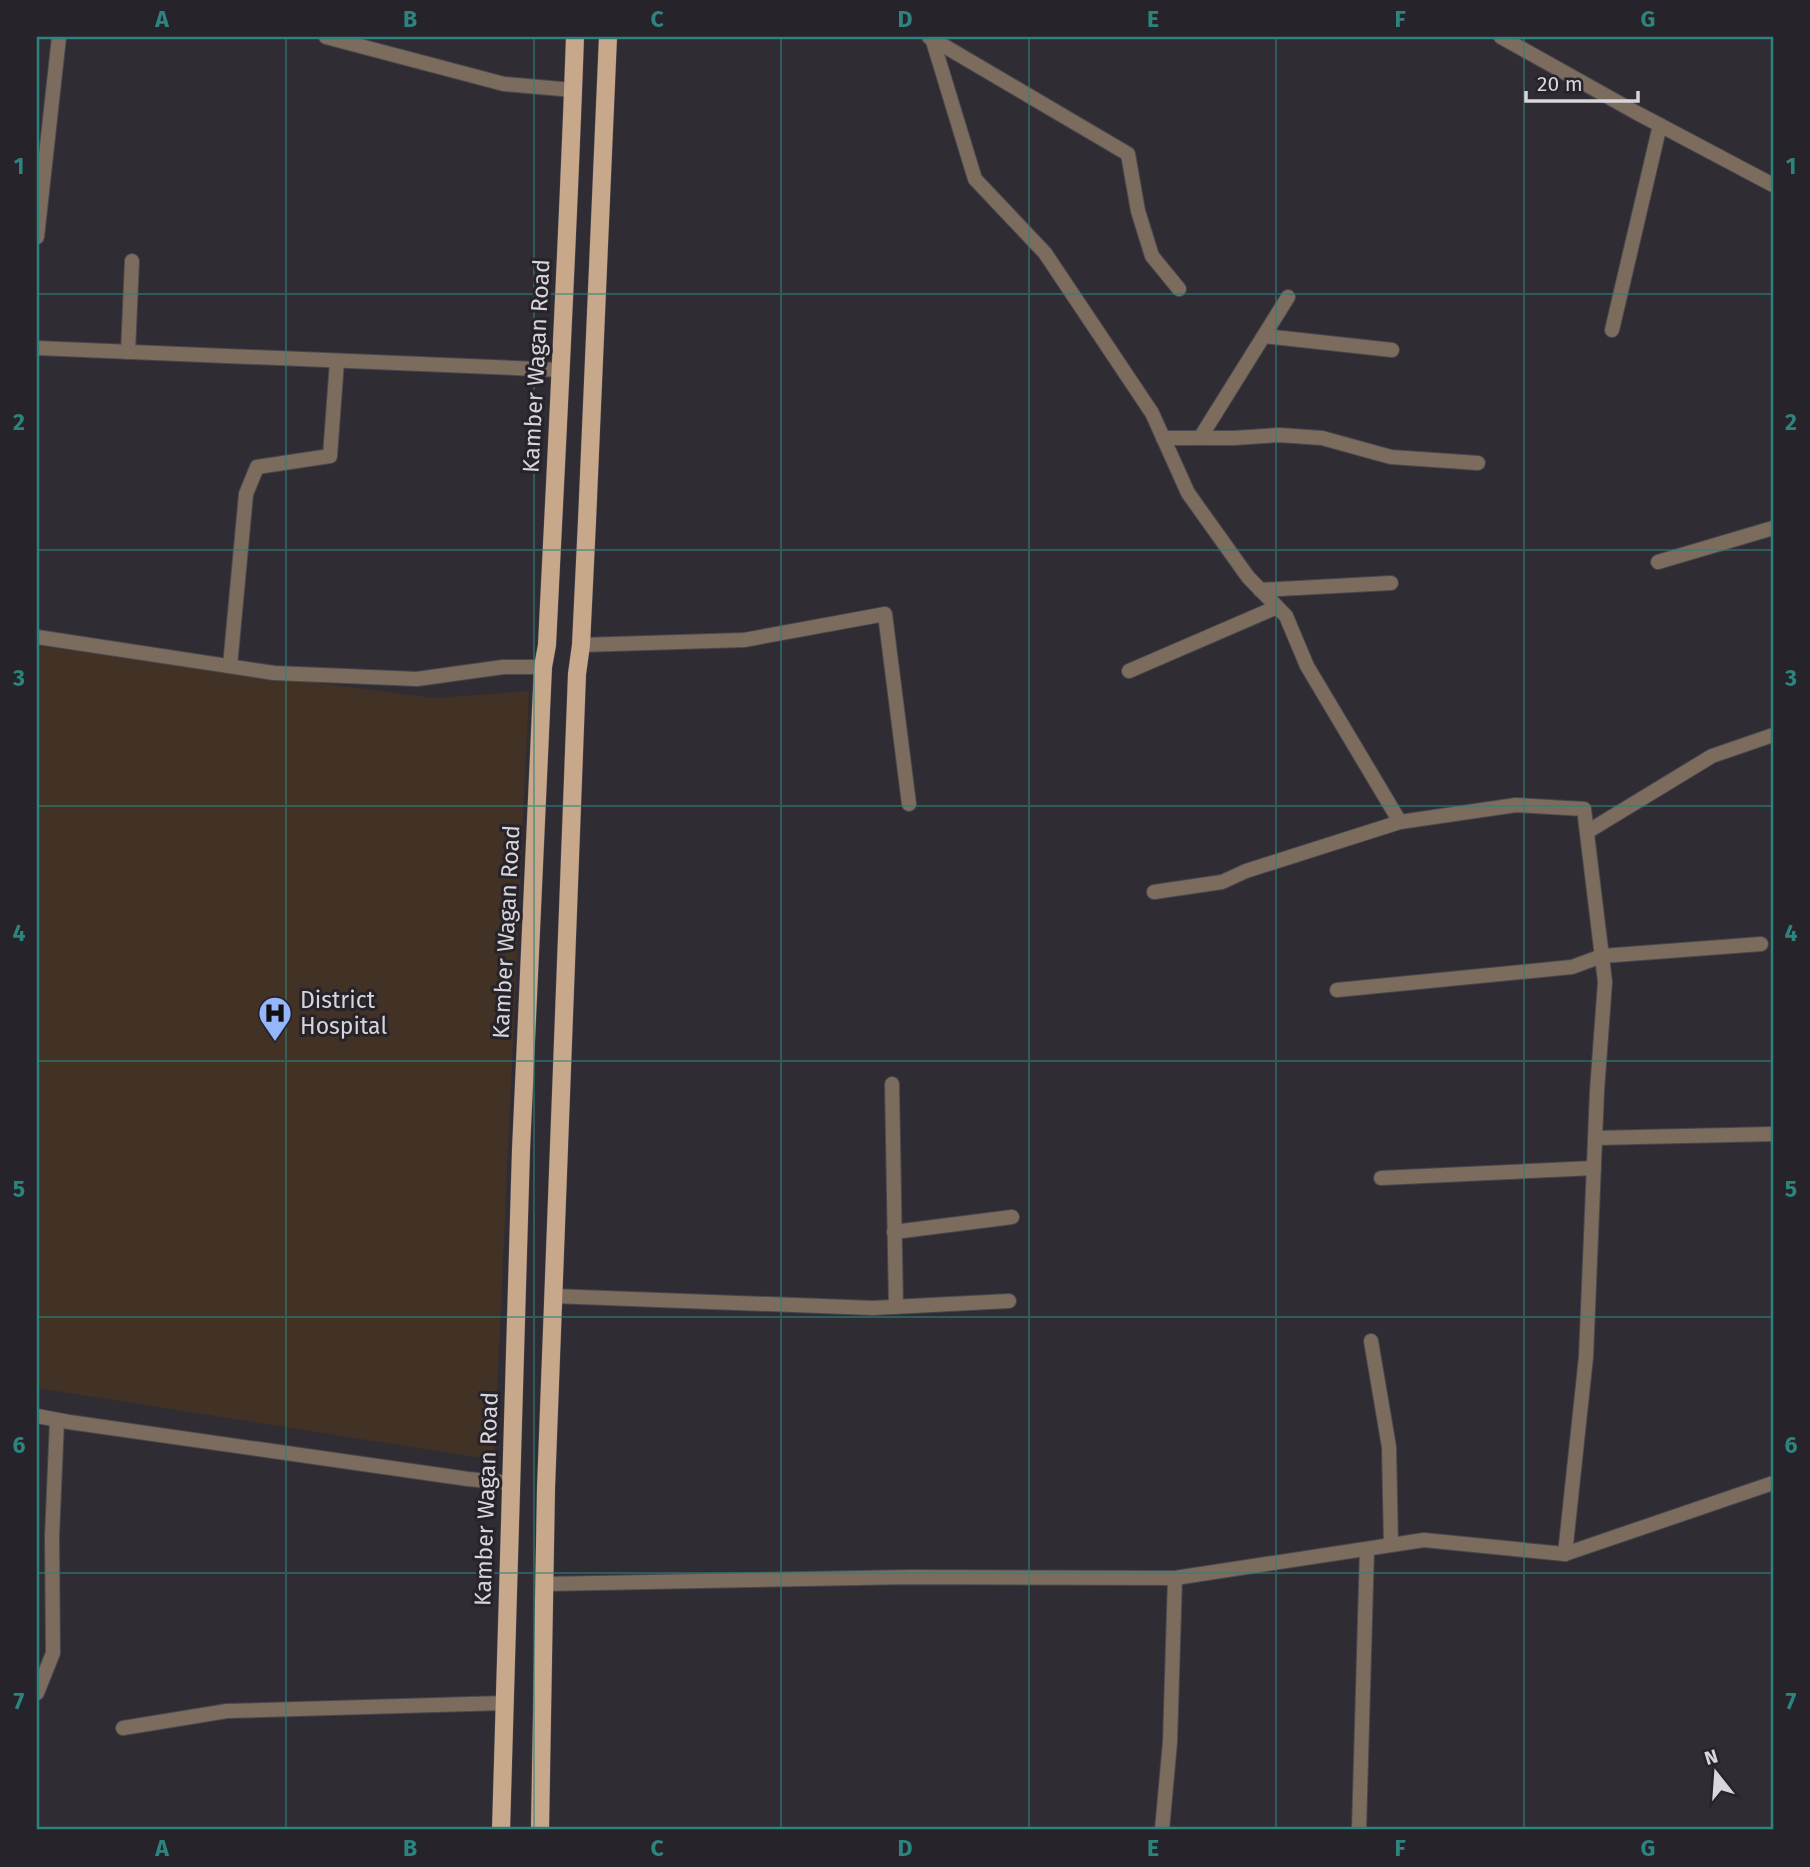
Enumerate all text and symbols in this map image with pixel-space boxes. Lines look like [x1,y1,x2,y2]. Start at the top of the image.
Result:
text: A [154,5,169,33]
text: B [403,5,417,33]
text: C [650,5,664,33]
text: D [898,5,913,33]
text: E [1147,5,1159,33]
text: F [1394,5,1406,33]
text: G [1641,5,1655,33]
scale bar [1526,60,1638,104]
text: 20 m [1537,71,1583,97]
text: 1 [14,152,24,180]
text: 1 [1786,152,1796,180]
street label: Kamber Wagan Road [516,258,556,474]
text: 2 [13,408,25,436]
text: 2 [1785,408,1797,436]
text: 3 [12,664,25,692]
text: 3 [1784,664,1797,692]
street label: Kamber Wagan Road [486,824,526,1040]
text: 4 [13,919,26,947]
text: 4 [1785,919,1798,947]
place label: District Hospital [300,986,387,1040]
hospital icon: District Hospital [256,994,294,1043]
text: 5 [13,1175,25,1203]
text: 5 [1785,1175,1797,1203]
street label: Kamber Wagan Road [468,1392,504,1606]
text: 6 [13,1431,26,1459]
text: 6 [1785,1431,1798,1459]
text: 7 [14,1687,25,1715]
text: 7 [1786,1687,1797,1715]
north arrow [1680,1738,1750,1808]
text: N [1702,1744,1721,1770]
text: A [154,1834,169,1862]
text: B [403,1834,417,1862]
text: C [650,1834,664,1862]
text: D [898,1834,913,1862]
text: E [1147,1834,1159,1862]
text: F [1394,1834,1406,1862]
text: G [1641,1834,1655,1862]

